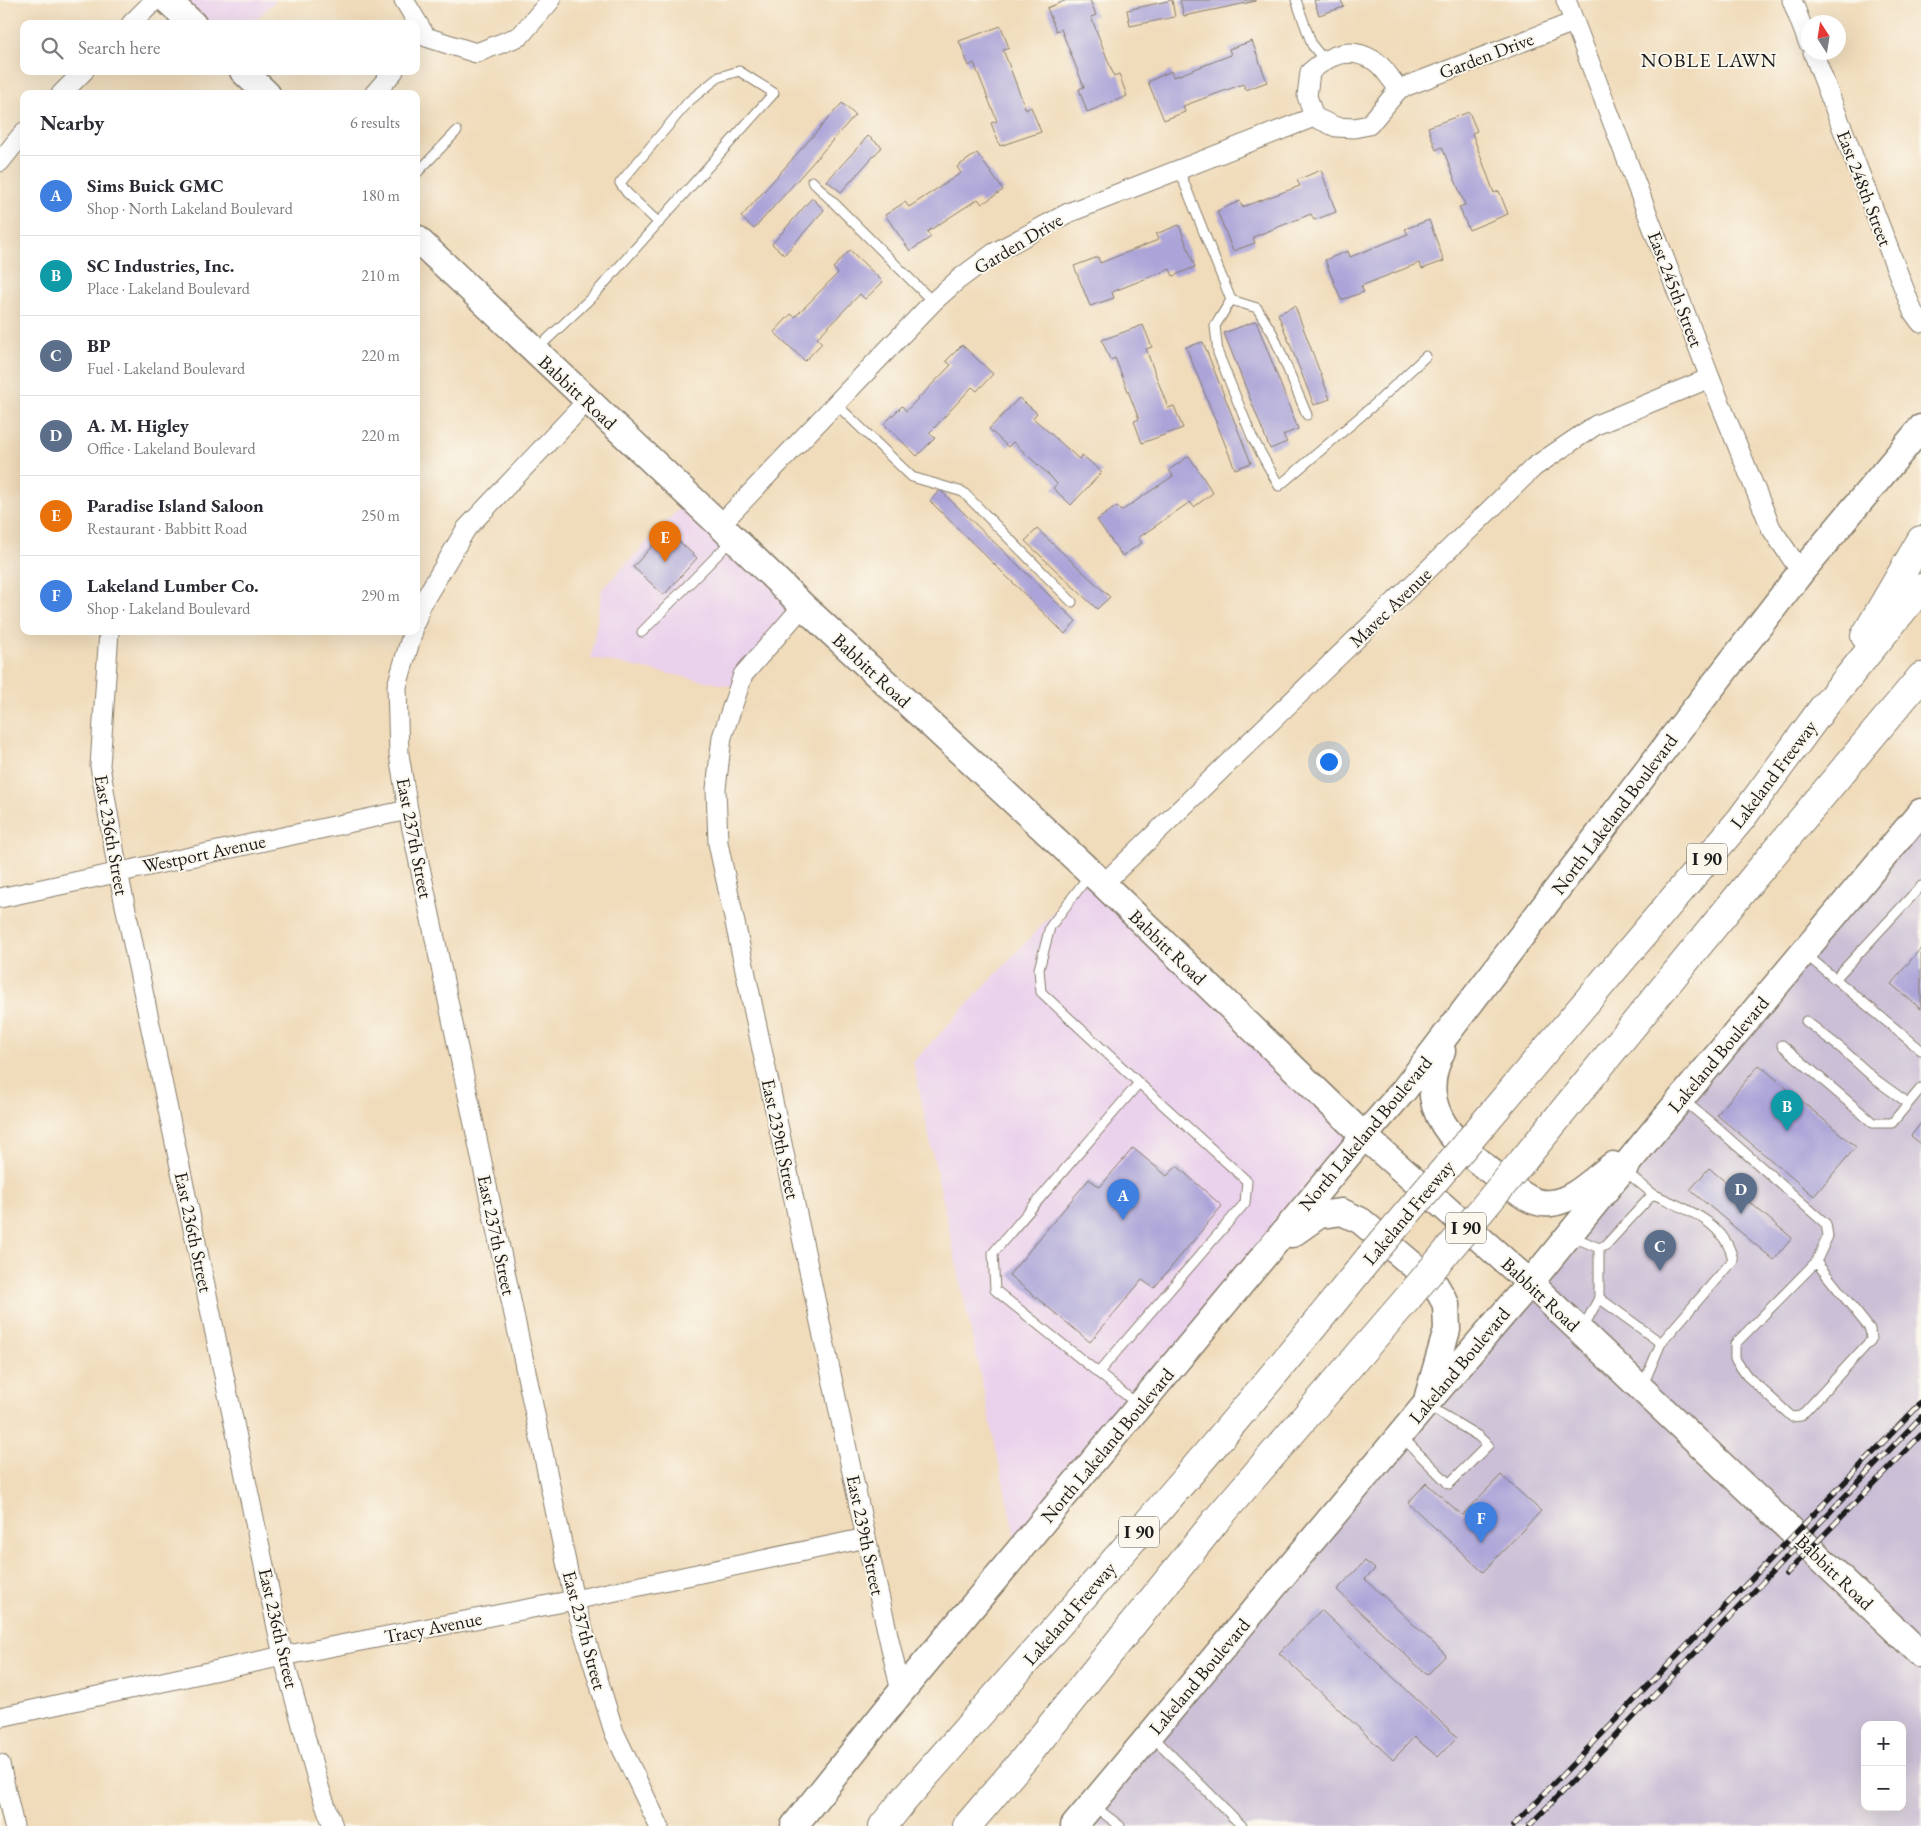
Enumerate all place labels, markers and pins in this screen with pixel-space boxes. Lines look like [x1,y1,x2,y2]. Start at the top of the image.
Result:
pin: E [649,521,681,562]
pin: B [1771,1090,1803,1131]
pin: D [1725,1173,1757,1214]
pin: A [1107,1179,1139,1220]
pin: C [1644,1230,1676,1271]
pin: F [1465,1502,1497,1543]

